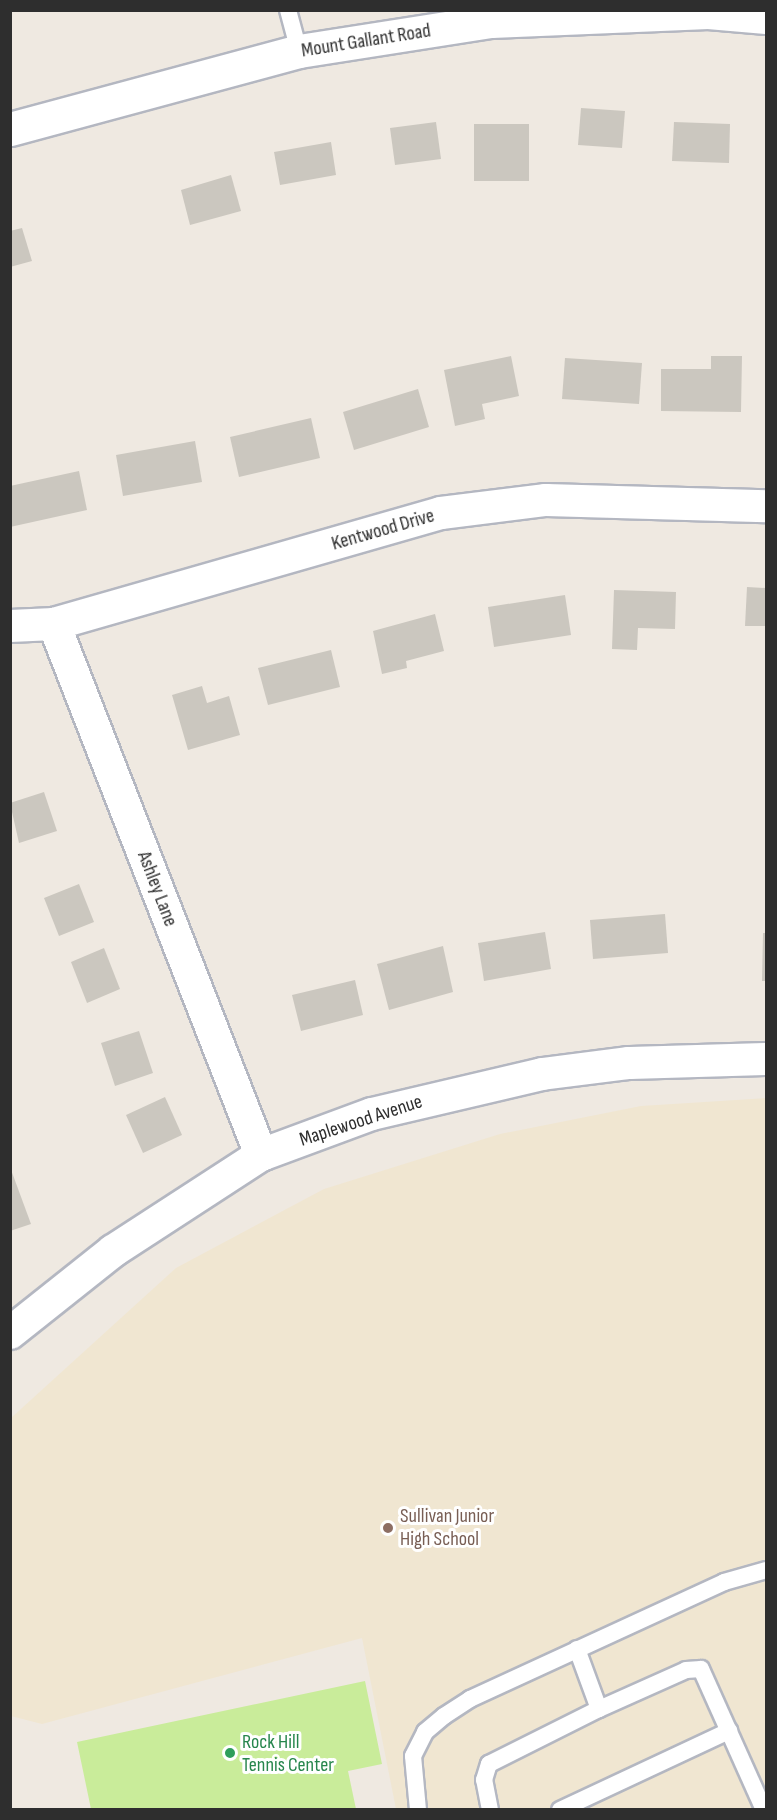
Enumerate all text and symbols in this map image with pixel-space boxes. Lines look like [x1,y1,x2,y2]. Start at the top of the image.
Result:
street label: Mount Gallant Road [300,19,432,63]
street label: Kentwood Drive [329,504,437,556]
street label: Ashley Lane [132,848,182,930]
street label: Maplewood Avenue [297,1090,425,1152]
place label: Sullivan Junior High School [400,1504,494,1551]
marker: Sullivan Junior High School [381,1521,395,1535]
place label: Rock Hill Tennis Center [242,1730,334,1777]
marker: Rock Hill Tennis Center [223,1746,237,1760]

